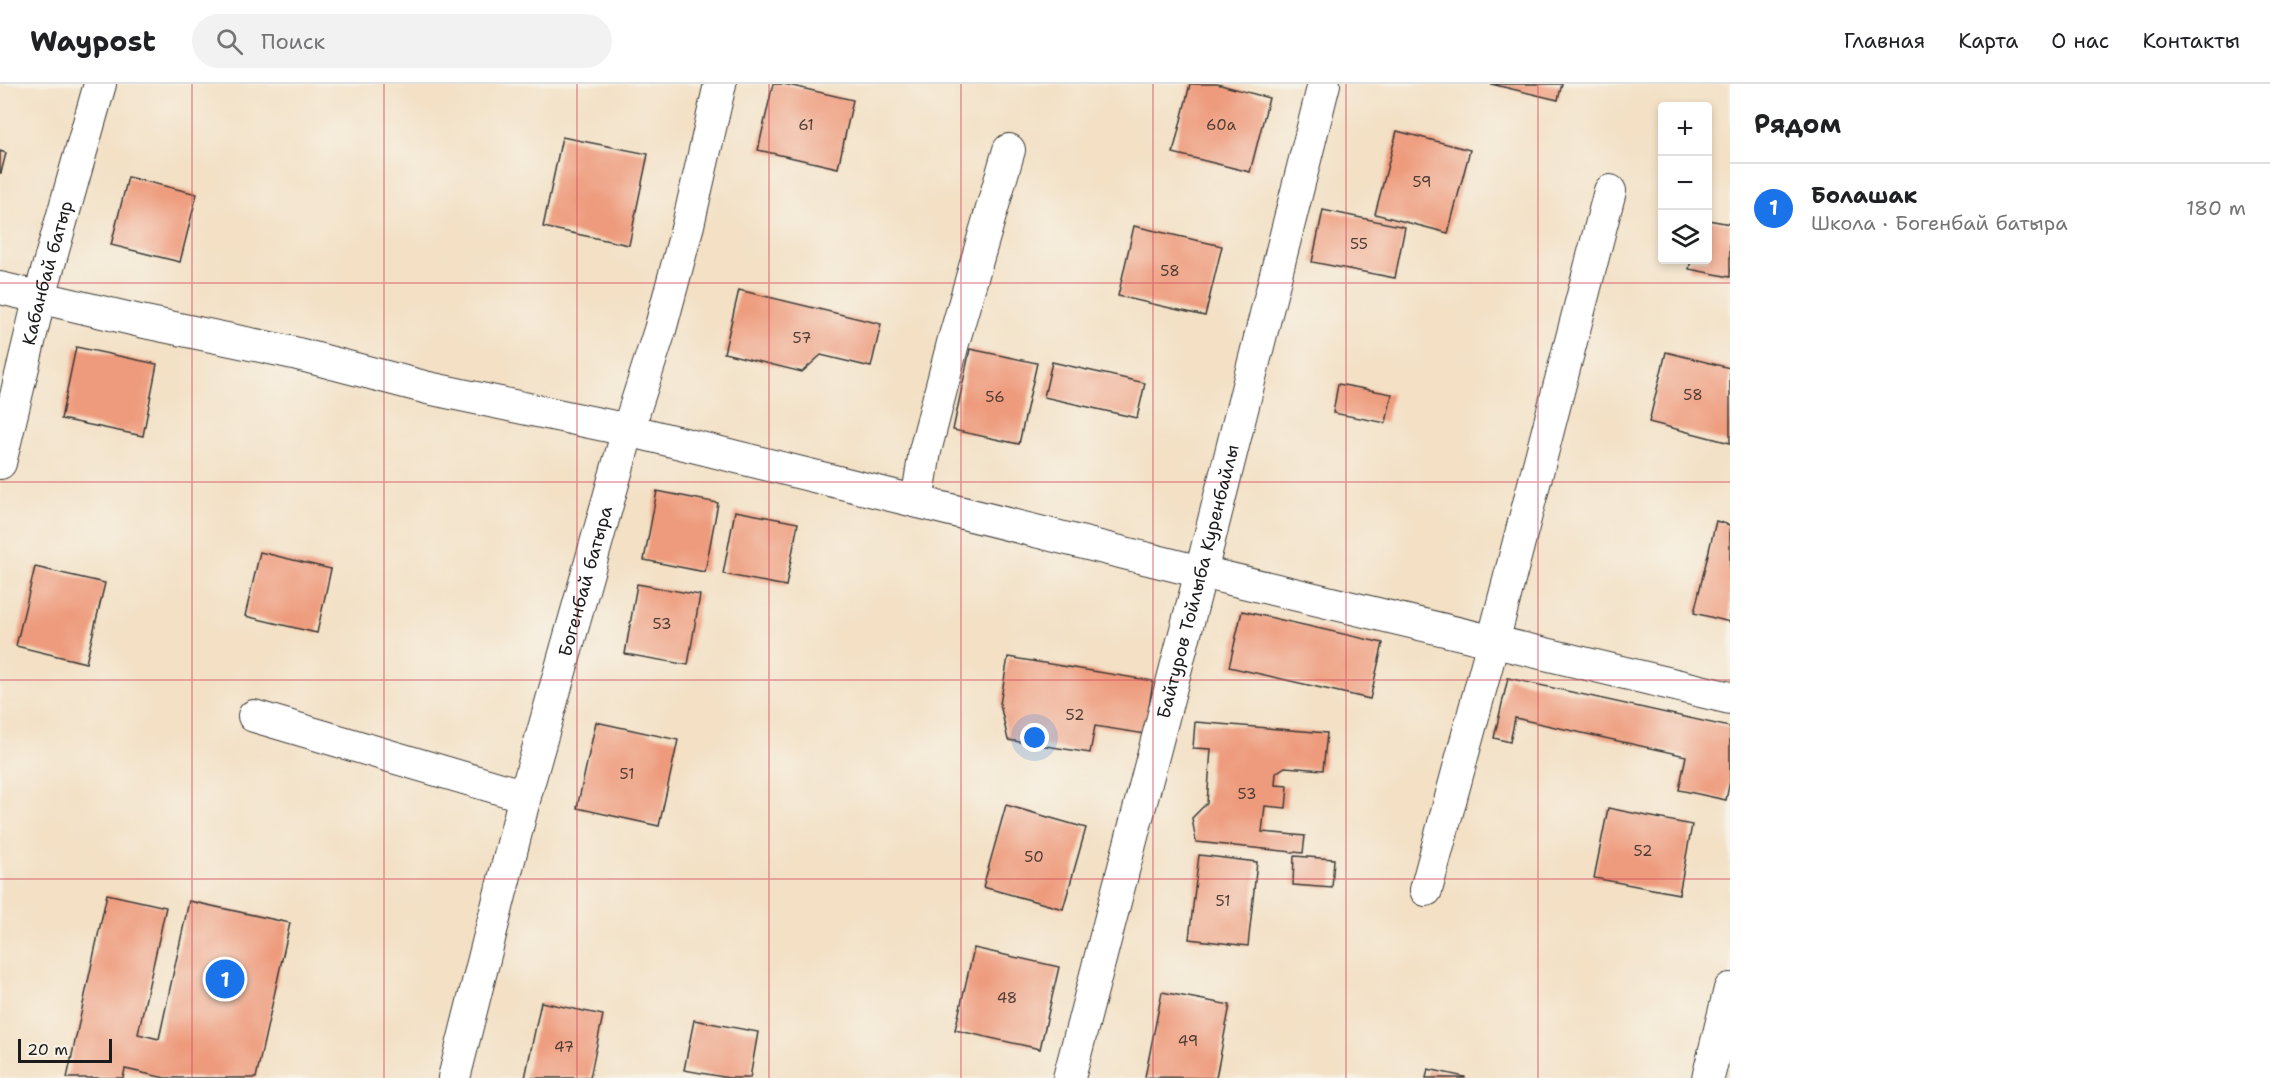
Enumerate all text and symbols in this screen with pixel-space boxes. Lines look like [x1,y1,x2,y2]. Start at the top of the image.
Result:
search box [192,14,612,68]
text: Waypost [30,22,156,60]
icon: search [213,25,246,58]
text: Поиск [261,27,325,56]
text: Главная [1844,27,1925,55]
text: Карта [1958,27,2018,55]
text: О нас [2051,27,2109,55]
text: Контакты [2142,27,2240,55]
map controls [1658,102,1712,264]
button: + [1658,102,1712,156]
text: Рядом [1754,106,1841,141]
house number: 61 [798,115,814,135]
house number: 60а [1206,115,1237,135]
button: − [1658,156,1712,210]
house number: 59 [1413,172,1431,192]
text: Болашак [1811,181,1917,210]
text: 1 [1769,195,1778,221]
text: 180 m [2186,195,2246,221]
street label: Кабанбай батыр [17,198,78,348]
button: layers [1658,210,1712,264]
text: Школа · Богенбай батыра [1811,210,2068,236]
house number: 55 [1350,234,1368,254]
house number: 58 [1160,261,1180,281]
house number: 57 [793,328,811,348]
house number: 58 [1683,385,1703,405]
house number: 56 [985,387,1005,407]
street label: Байтуров Тойлыба Куренбайлы [1151,442,1245,721]
street label: Богенбай батыра [553,503,618,659]
house number: 53 [653,614,672,634]
house number: 52 [1066,705,1084,725]
your location [1020,723,1049,752]
house number: 51 [620,764,634,784]
house number: 53 [1238,784,1257,804]
house number: 52 [1634,841,1652,861]
house number: 50 [1024,847,1044,867]
house number: 51 [1216,891,1230,911]
pin: 1 [206,956,244,1002]
house number: 48 [997,988,1017,1008]
house number: 49 [1178,1031,1198,1051]
scale bar [18,1036,112,1064]
house number: 47 [554,1037,574,1057]
text: 20 m [27,1039,68,1060]

